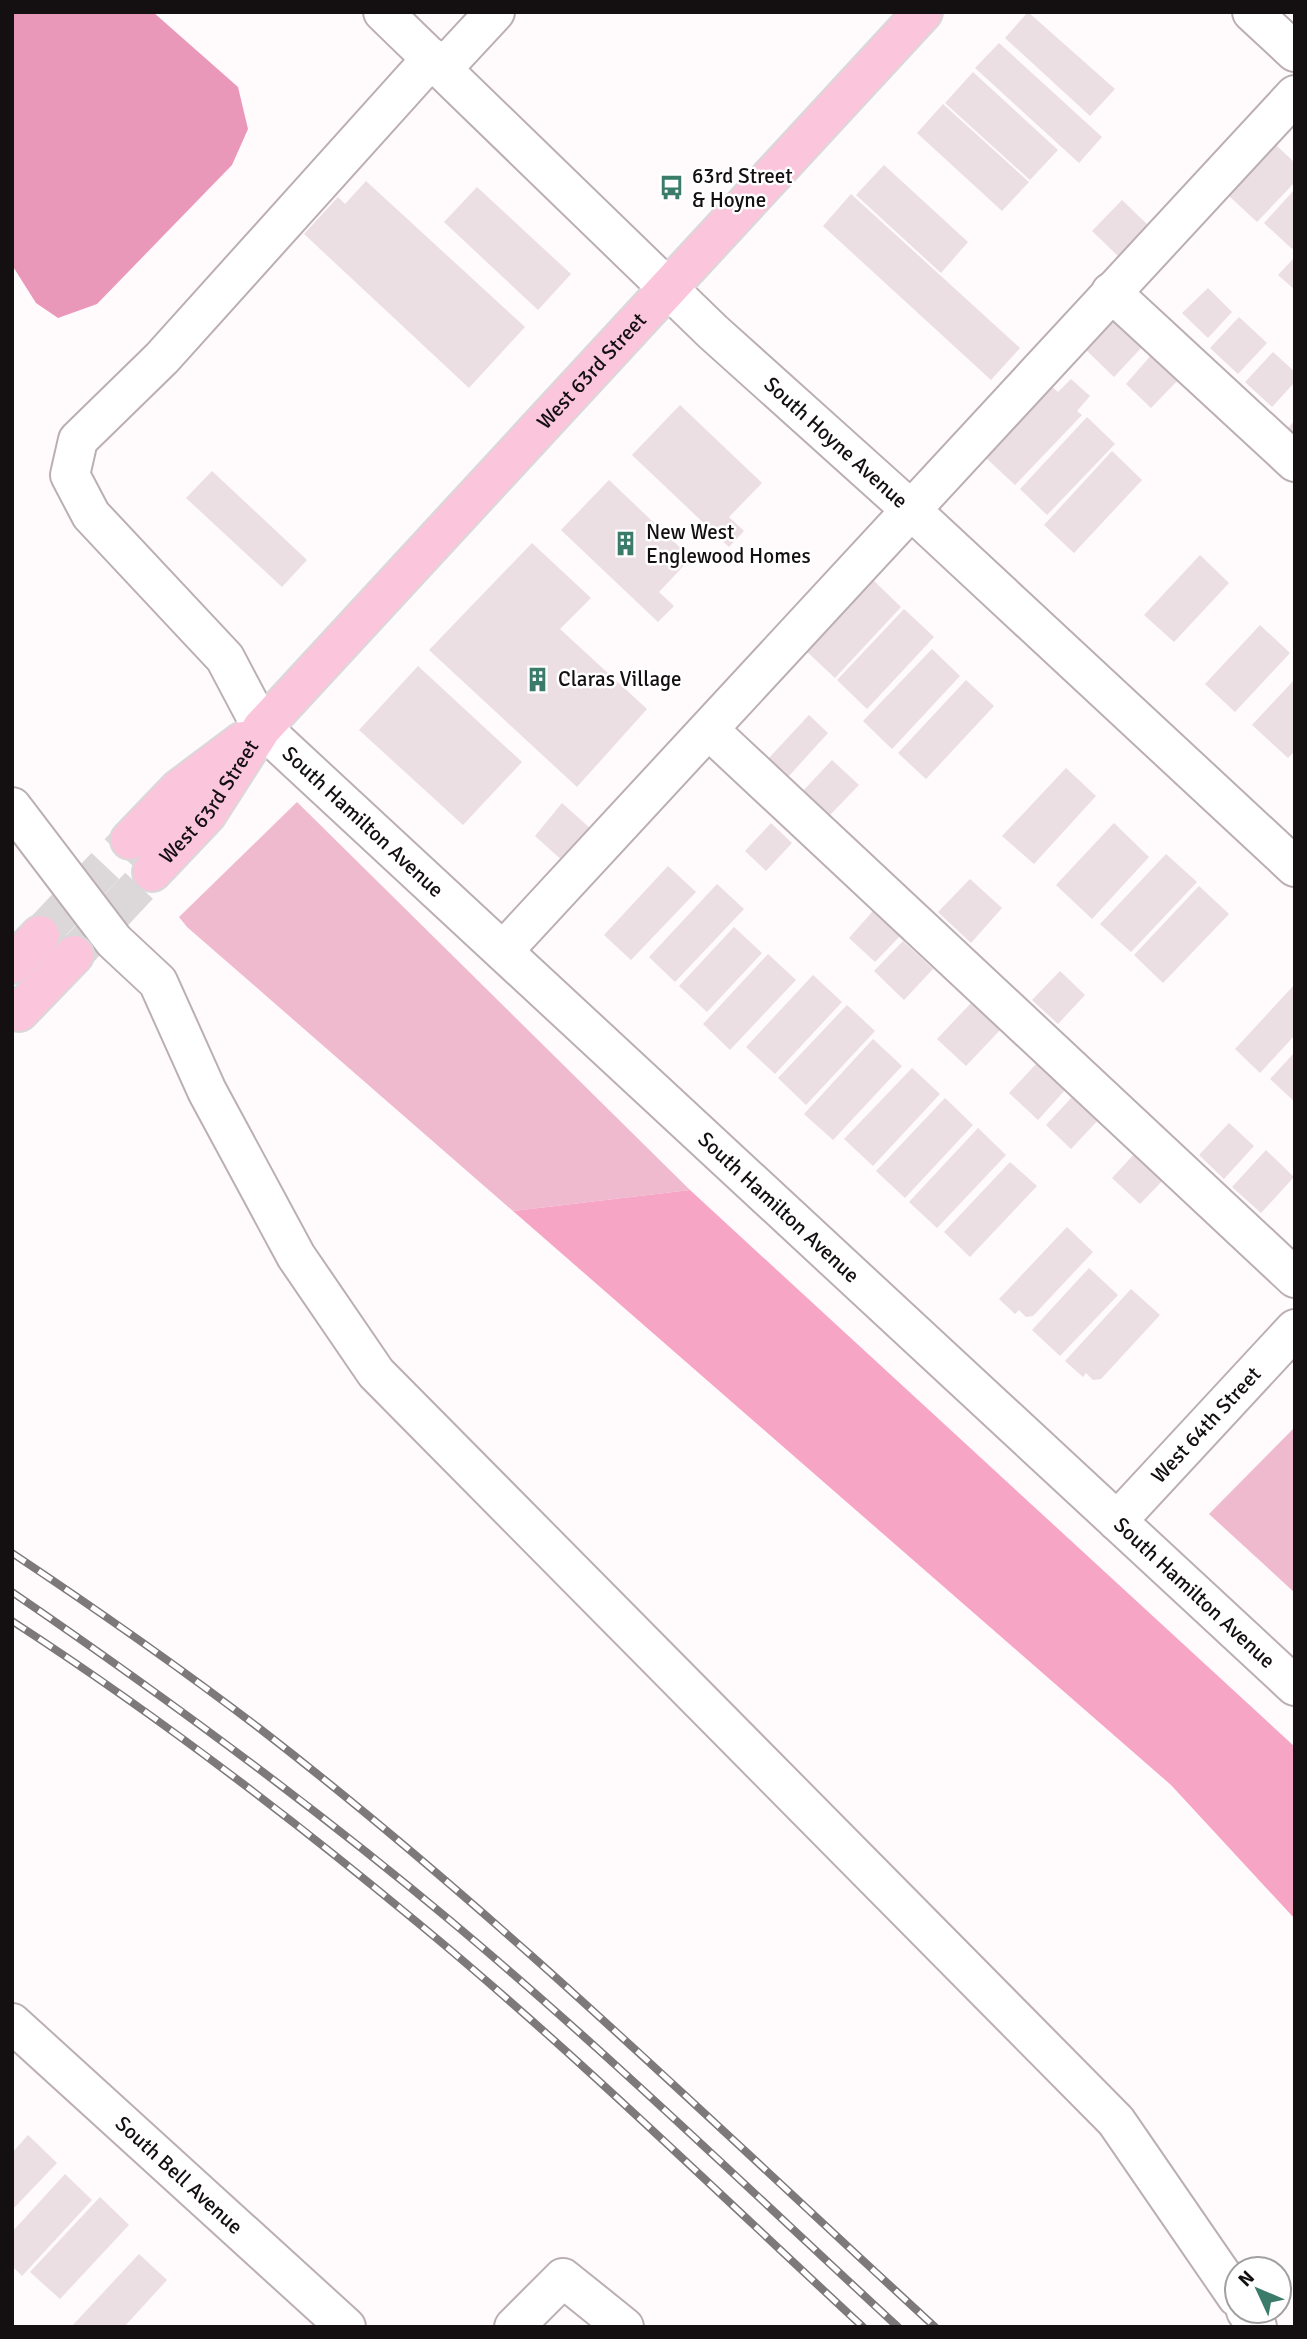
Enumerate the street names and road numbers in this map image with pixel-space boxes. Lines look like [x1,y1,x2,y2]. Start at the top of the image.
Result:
street label: West 63rd Street [531,307,652,435]
street label: South Hoyne Avenue [759,371,913,514]
street label: West 63rd Street [154,735,264,869]
street label: South Hamilton Avenue [277,741,449,903]
street label: South Hamilton Avenue [693,1126,865,1288]
street label: West 64th Street [1146,1361,1266,1489]
street label: South Hamilton Avenue [1108,1512,1281,1674]
street label: South Bell Avenue [110,2111,248,2240]

